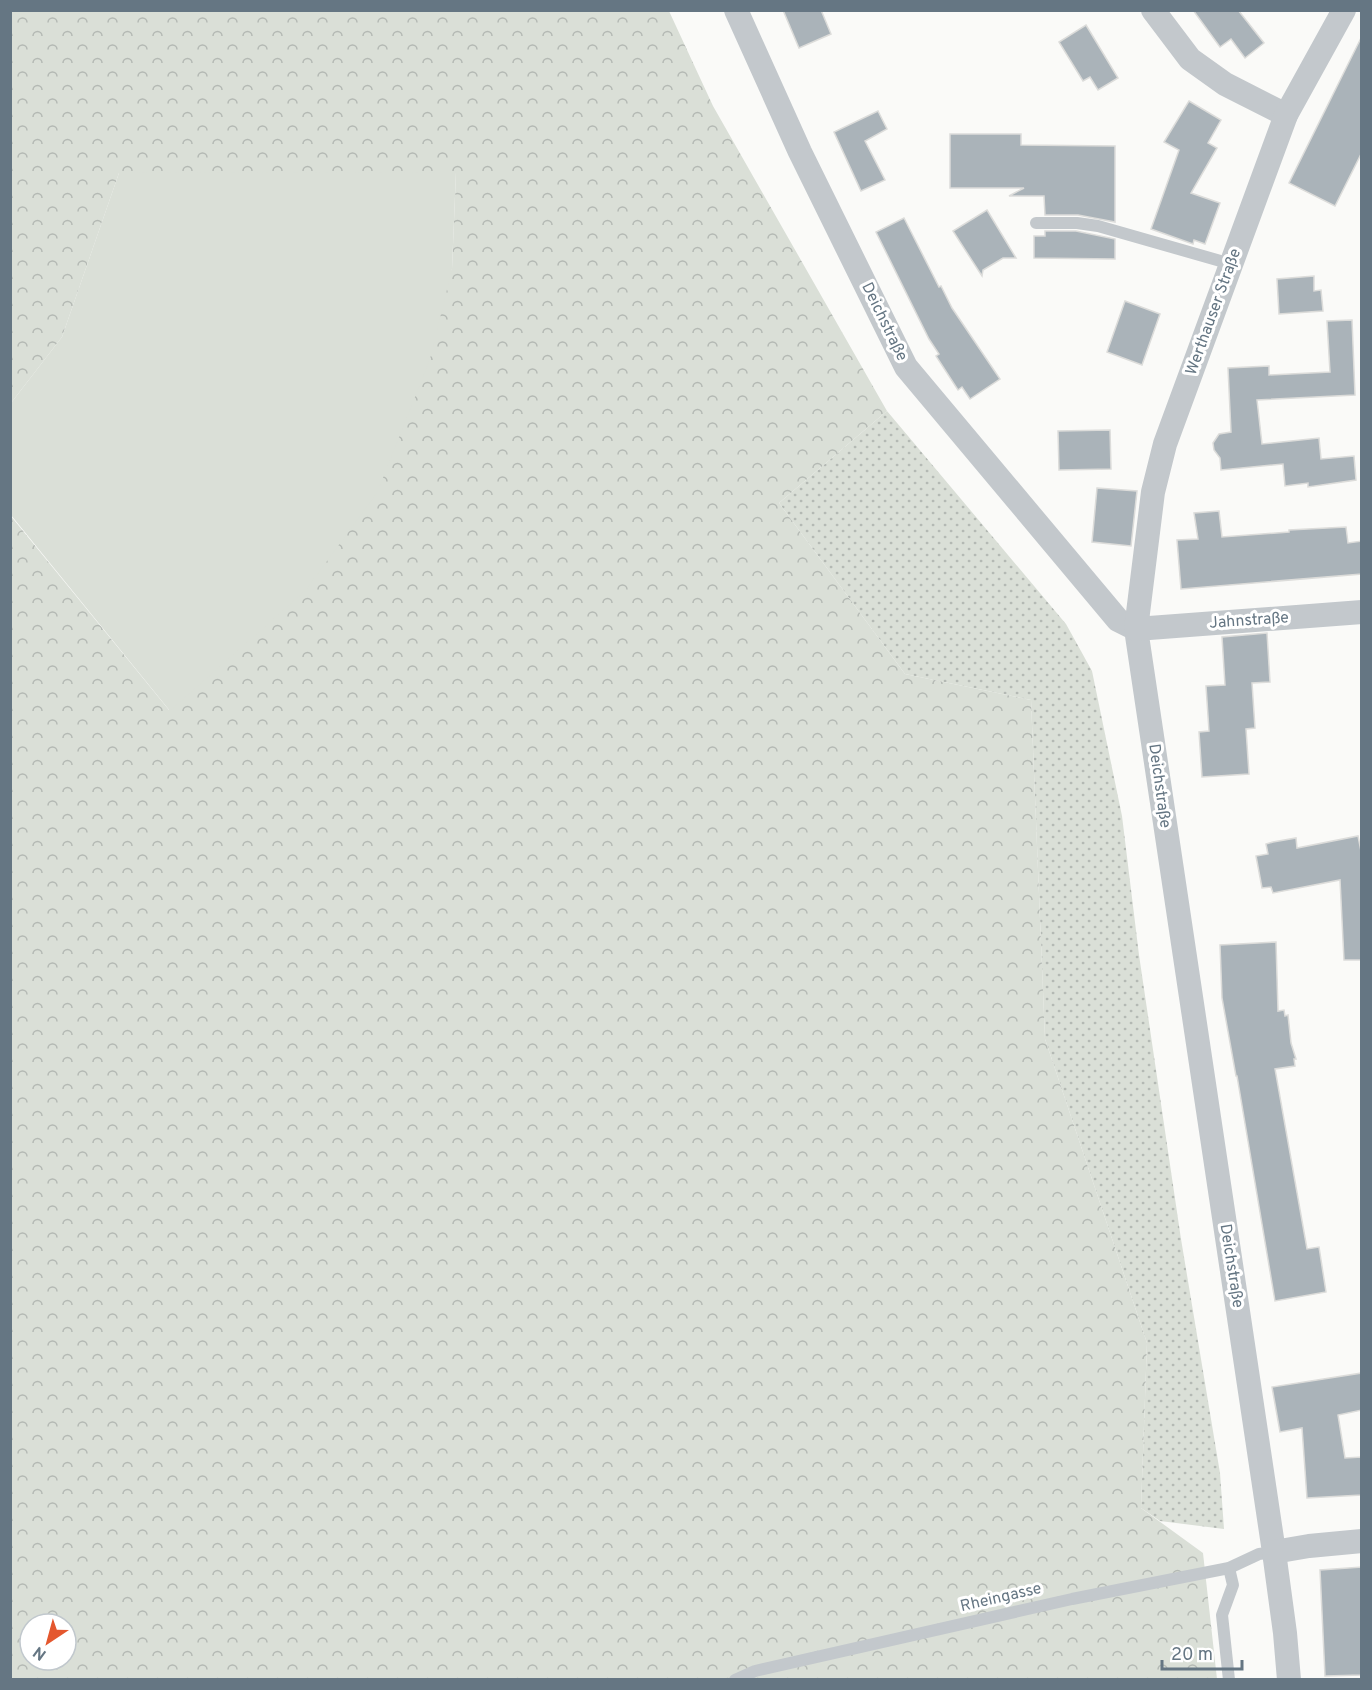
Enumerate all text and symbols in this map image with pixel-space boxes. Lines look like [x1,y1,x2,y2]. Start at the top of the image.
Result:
street label: Werthauser Straße [1182,246,1246,378]
street label: Deichstraße [856,279,912,365]
street label: Jahnstraße [1208,608,1290,634]
street label: Deichstraße [1143,743,1175,829]
street label: Deichstraße [1214,1222,1248,1310]
street label: Rheingasse [958,1579,1044,1617]
north arrow [18,1612,78,1672]
scale bar [1162,1633,1242,1671]
text: N [30,1641,51,1664]
text: 20 m [1171,1644,1213,1667]

